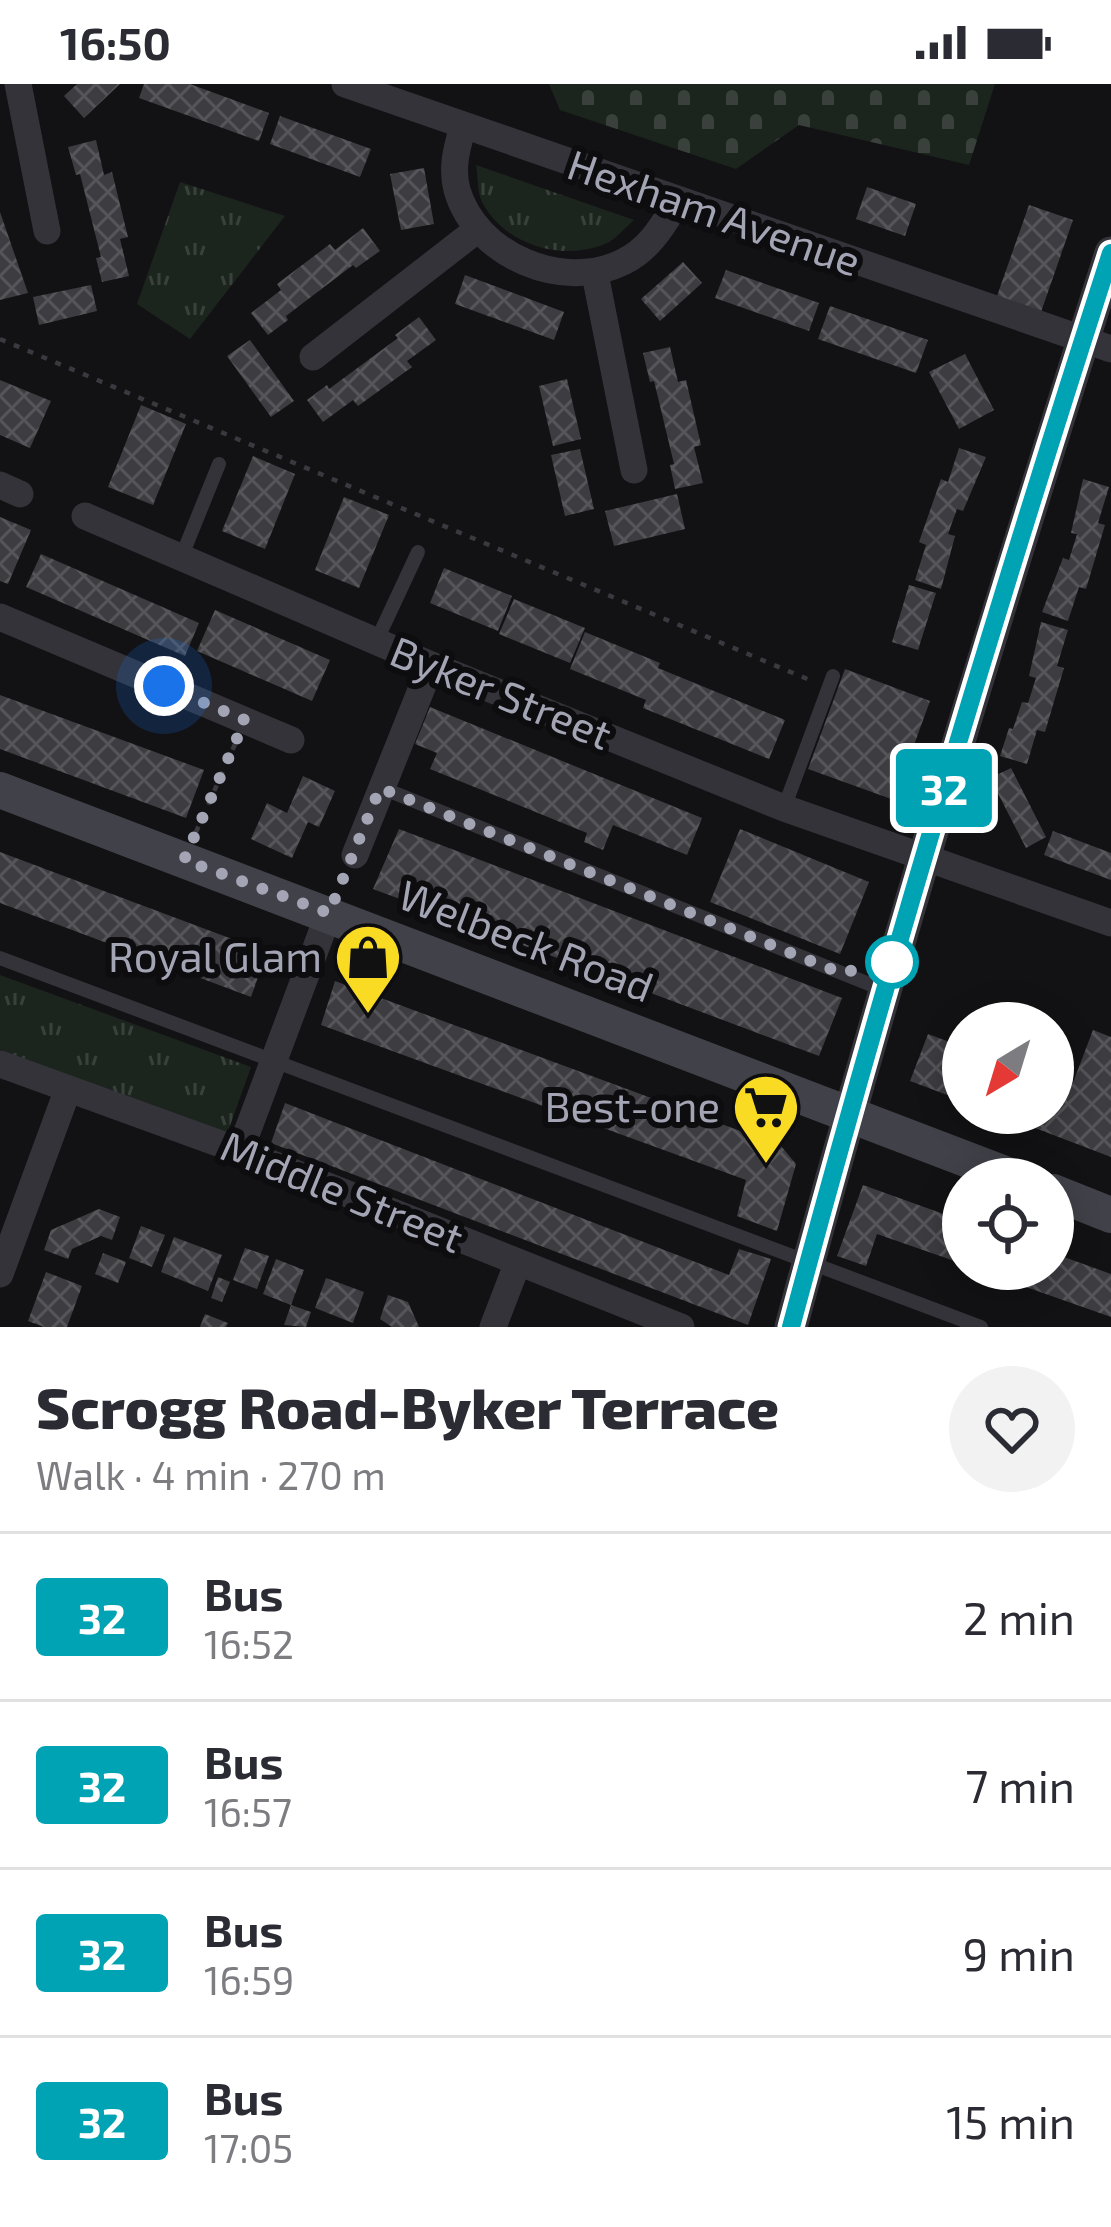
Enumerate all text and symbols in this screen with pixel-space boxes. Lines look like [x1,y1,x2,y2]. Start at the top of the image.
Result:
text: 16:50 [60,15,171,69]
street label: Hexham Avenue [562,138,868,285]
street label: Byker Street [384,624,619,758]
your location [134,656,194,716]
line badge: 32 [890,749,998,827]
text: 32 [920,763,968,813]
street label: Welbeck Road [393,868,661,1011]
shop icon: Royal Glam [333,922,403,1016]
place label: Royal Glam [108,930,322,980]
unlabelled marker [867,937,917,987]
north arrow [942,1002,1074,1134]
map controls [942,1002,1074,1290]
supermarket icon: Best-one [731,1072,801,1166]
place label: Best-one [545,1080,720,1130]
street label: Middle Street [214,1119,471,1261]
button: locate [942,1158,1074,1290]
button: heart [949,1366,1075,1492]
text: Scrogg Road-Byker Terrace [36,1372,779,1440]
text: Walk · 4 min · 270 m [36,1451,386,1498]
text: Bus [204,1566,283,1620]
text: 2 min [963,1590,1075,1644]
text: 32 [78,1592,126,1642]
text: 16:52 [204,1620,294,1667]
text: Bus [204,1734,283,1788]
text: 7 min [965,1758,1075,1812]
text: 32 [78,1760,126,1810]
text: 16:57 [204,1788,292,1835]
text: Bus [204,1902,283,1956]
text: 9 min [962,1926,1075,1980]
text: 32 [78,1928,126,1978]
text: 16:59 [204,1956,294,2003]
text: Bus [204,2070,283,2124]
text: 15 min [946,2094,1075,2148]
text: 32 [78,2096,126,2146]
text: 17:05 [204,2124,293,2171]

